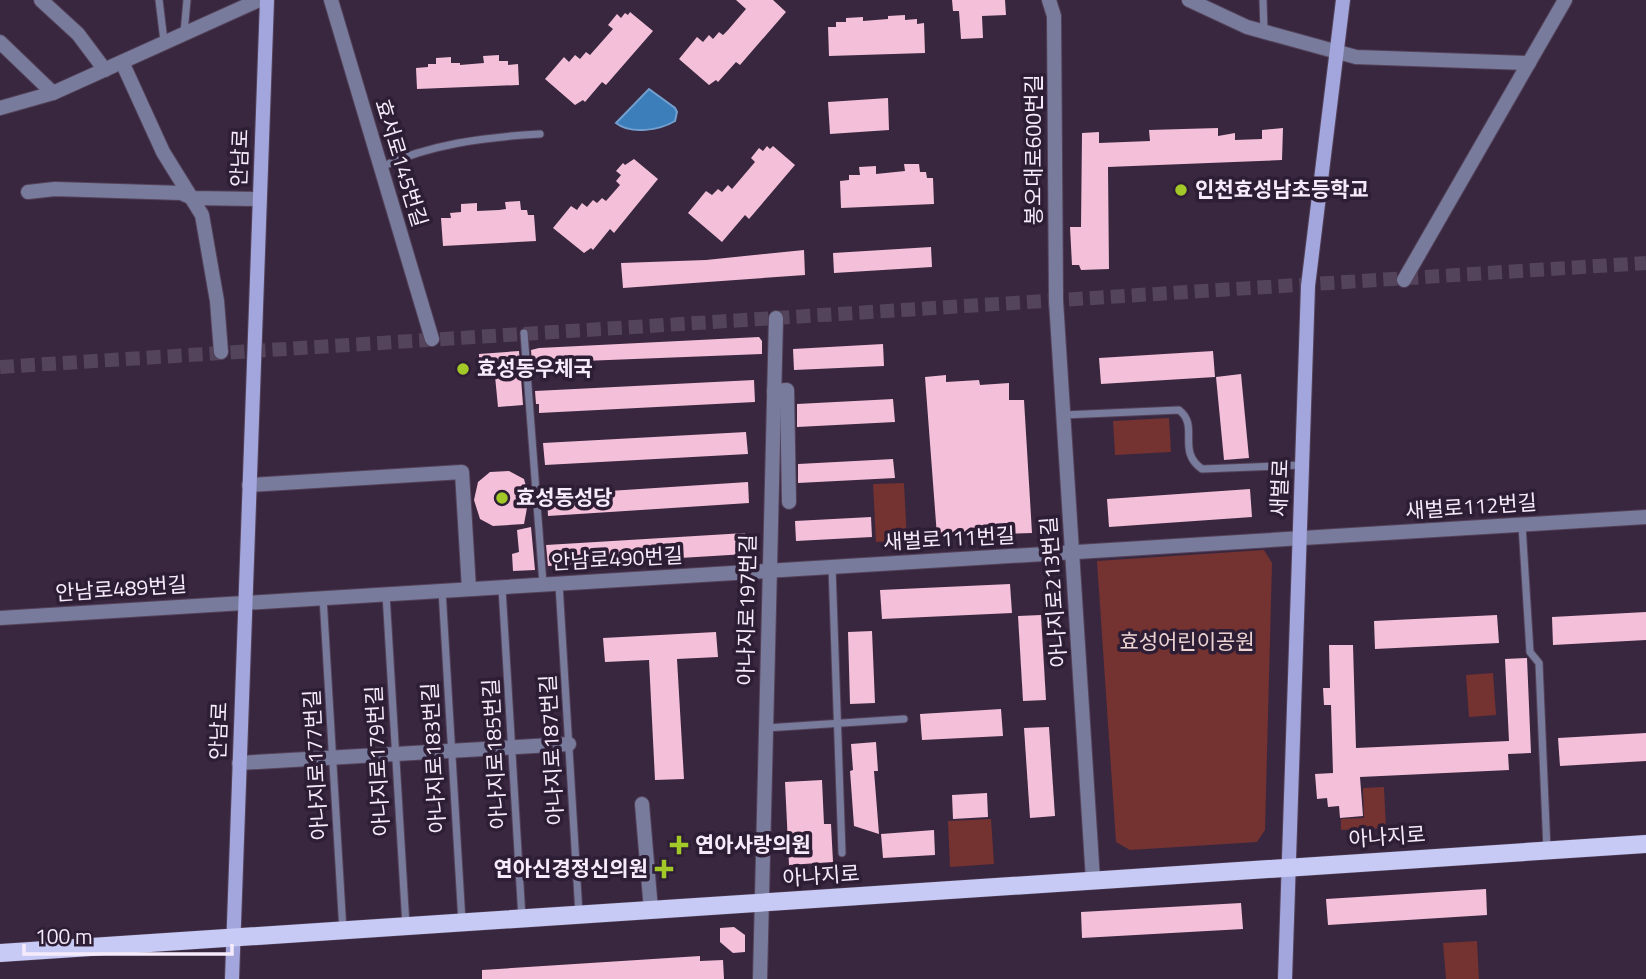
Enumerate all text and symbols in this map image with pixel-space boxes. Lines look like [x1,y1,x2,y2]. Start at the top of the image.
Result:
street label: 봉오대로600번길 [1017,74,1049,226]
street label: 효서로145번길 [367,95,437,230]
street label: 안남로 [222,128,256,187]
place label: 인천효성남초등학교 [1195,173,1369,205]
marker: 인천효성남초등학교 [1173,182,1189,198]
place label: 효성동우체국 [477,352,593,384]
marker: 효성동우체국 [455,361,471,377]
street label: 새벌로 [1262,458,1296,517]
place label: 효성동성당 [516,481,613,513]
street label: 새벌로112번길 [1404,485,1538,527]
marker: 효성동성당 [494,490,510,506]
street label: 아나지로213번길 [1032,516,1074,669]
street label: 새벌로111번길 [882,519,1016,557]
street label: 아나지로197번길 [729,534,763,686]
street label: 안남로490번길 [550,539,684,577]
street label: 안남로489번길 [54,567,188,609]
park label: 효성어린이공원 [1119,625,1255,657]
street label: 아나지로187번길 [531,674,571,826]
street label: 아나지로185번길 [474,678,514,830]
street label: 아나지로183번길 [413,682,453,834]
street label: 아나지로179번길 [357,685,397,837]
street label: 아나지로177번길 [295,689,335,841]
street label: 안남로 [201,701,235,760]
street label: 아나지로 [1347,817,1427,855]
place label: 연아사랑의원 [695,828,811,860]
marker: 연아사랑의원 [669,835,689,855]
place label: 연아신경정신의원 [493,852,648,884]
street label: 아나지로 [781,856,861,894]
marker: 연아신경정신의원 [654,859,674,879]
scale bar [24,912,233,956]
text: 100 m [35,920,92,952]

